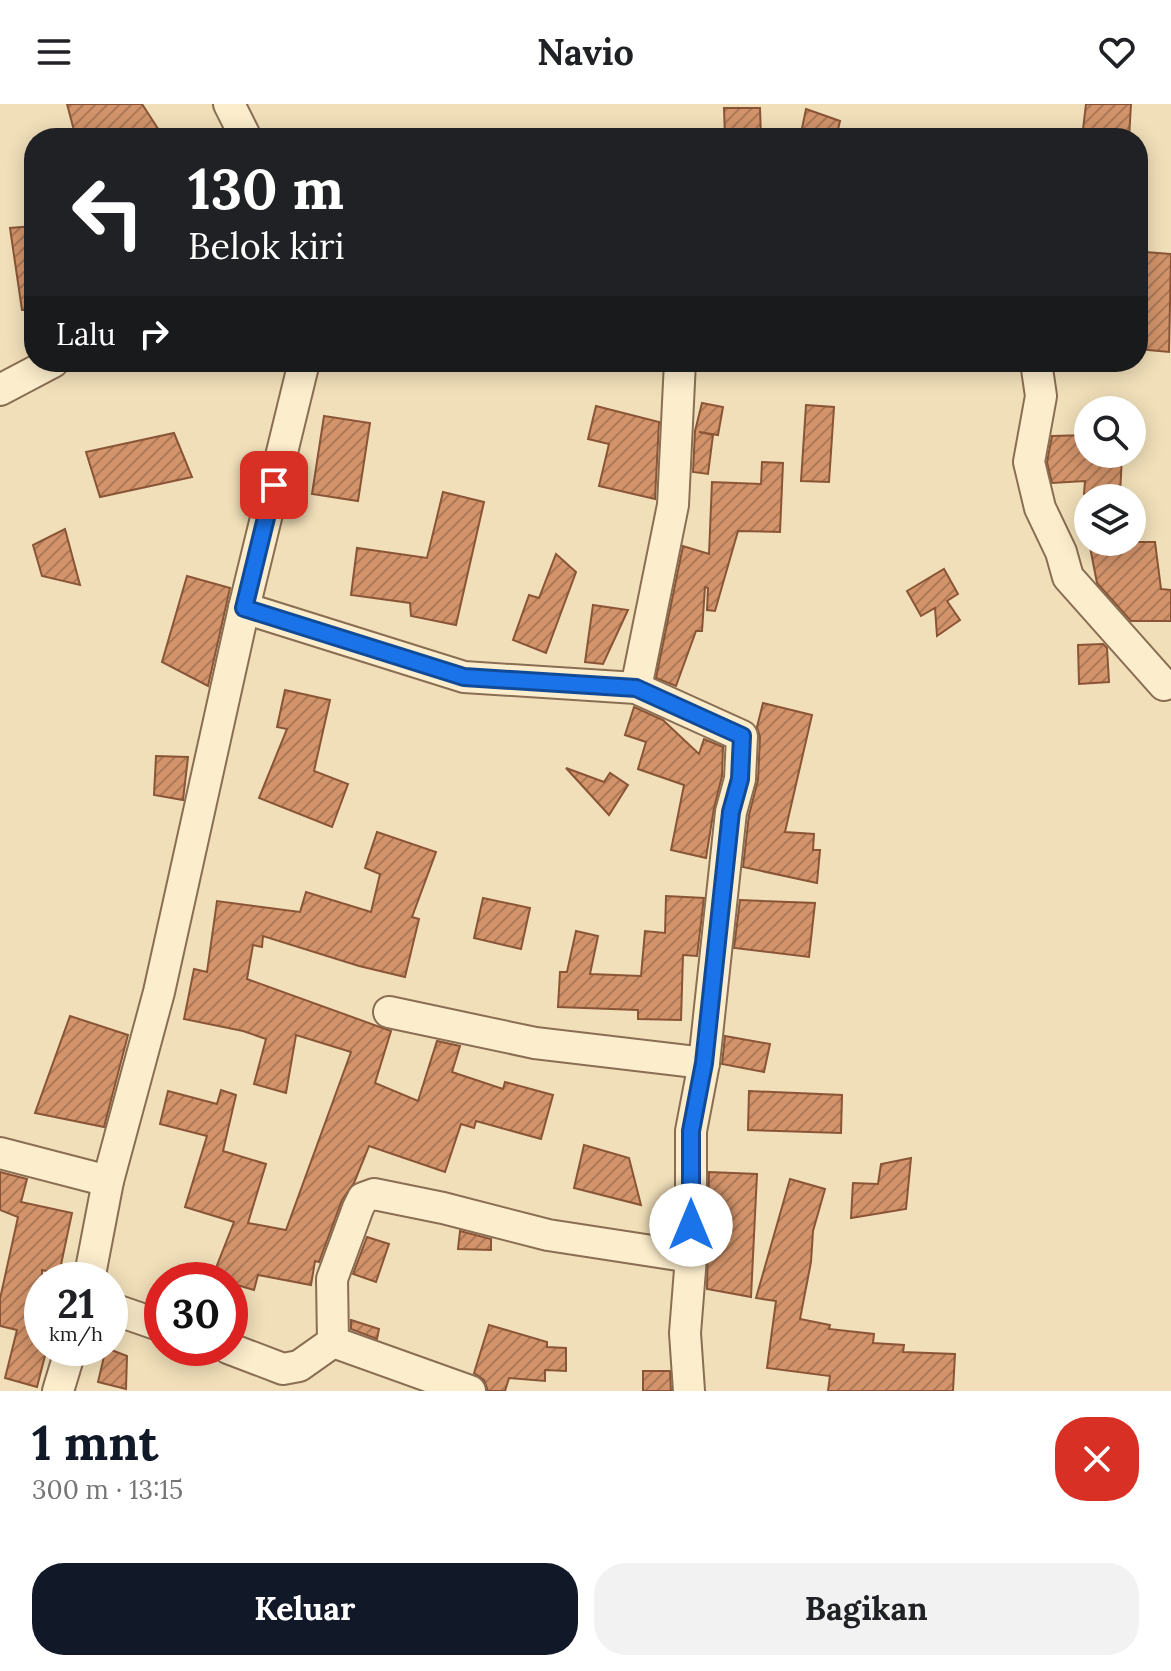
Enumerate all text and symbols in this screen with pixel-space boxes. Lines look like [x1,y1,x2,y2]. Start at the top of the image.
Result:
text: Navio [537,29,634,75]
icon: menu [32,30,76,74]
icon: heart [1095,30,1139,74]
text: 130 m [188,153,344,224]
icon: left [56,160,160,264]
text: Belok kiri [188,223,345,269]
icon: right [132,312,176,356]
text: Lalu [56,315,116,353]
map controls [1074,396,1146,556]
button: search [1074,396,1146,468]
pin [240,451,308,519]
icon: arrive [252,463,296,507]
button: layers [1074,484,1146,556]
position arrow [649,1183,733,1267]
speed limit sign: 30 [144,1262,248,1366]
text: 21 [57,1278,95,1329]
text: km/h [49,1321,103,1346]
text: 1 mnt [32,1412,158,1473]
button: close [1055,1417,1139,1501]
text: 300 m · 13:15 [32,1473,183,1506]
button: Keluar [32,1563,578,1655]
button: Bagikan [594,1563,1139,1655]

